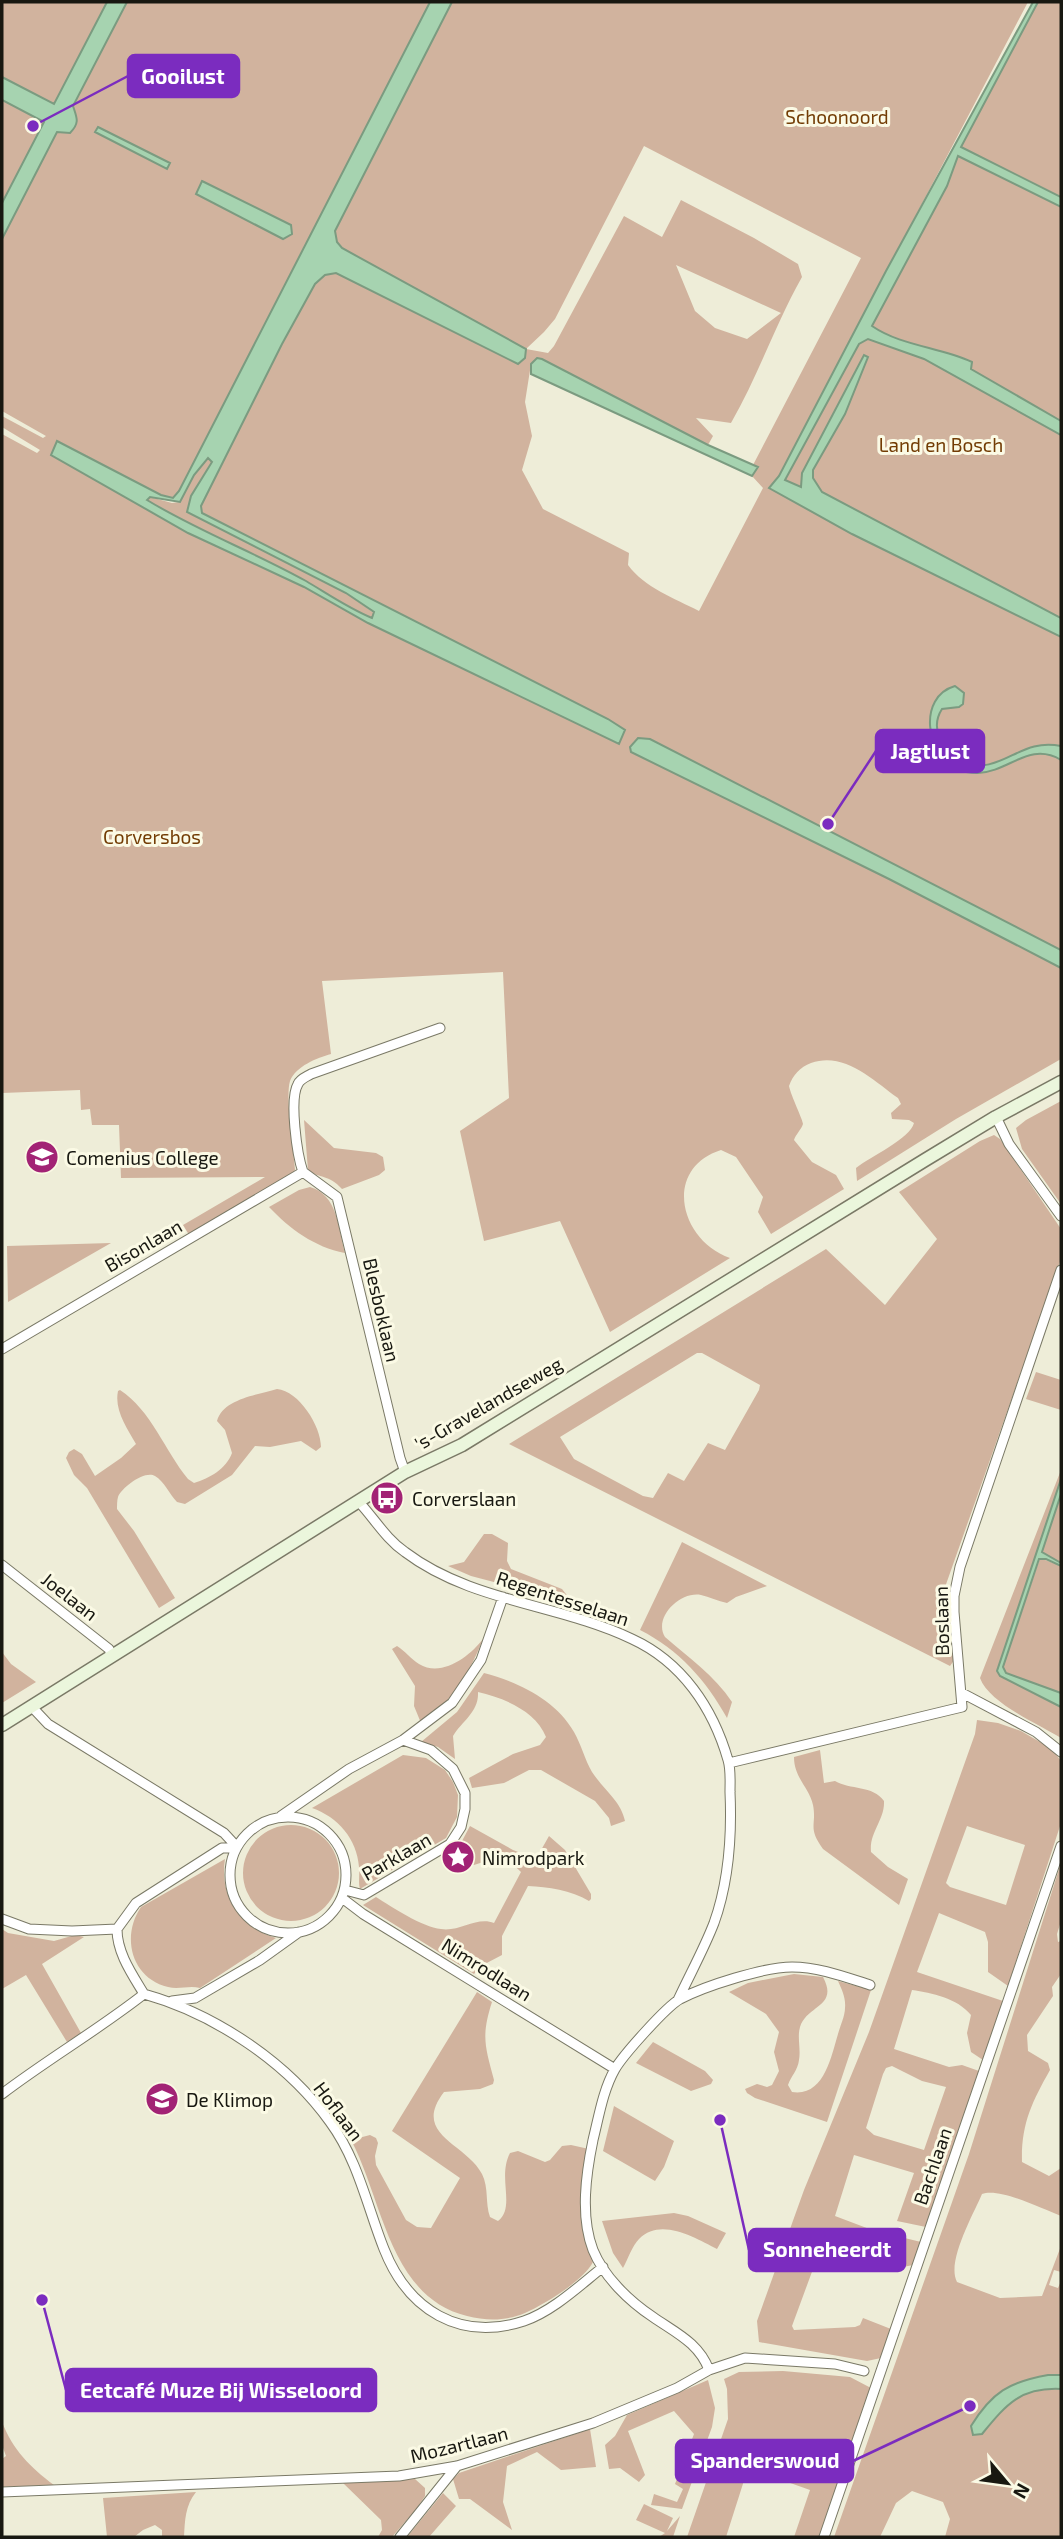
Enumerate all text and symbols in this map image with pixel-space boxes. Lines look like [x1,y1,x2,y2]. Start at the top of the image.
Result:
callout: Gooilust [128,55,239,97]
text: Gooilust [141,63,225,88]
park label: Schoonoord [785,105,889,128]
park label: Land en Bosch [879,433,1003,456]
callout: Jagtlust [876,730,984,772]
text: Jagtlust [890,738,970,763]
park label: Corversbos [103,825,201,848]
school or university icon: Comenius College [23,1138,61,1176]
place label: Comenius College [66,1146,219,1169]
street label: Bisonlaan [100,1214,186,1276]
street label: Blesboklaan [359,1256,405,1364]
street label: 's-Gravelandseweg [410,1351,566,1455]
bus stop icon: Corverslaan [368,1479,406,1517]
place label: Corverslaan [412,1487,516,1510]
street label: Regentesselaan [494,1566,632,1630]
street label: Joelaan [37,1567,103,1625]
street label: Boslaan [929,1586,953,1656]
street label: Parklaan [357,1827,435,1885]
place icon: Nimrodpark [439,1838,477,1876]
place label: Nimrodpark [482,1846,585,1869]
street label: Nimrodlaan [438,1932,536,2006]
street label: Hoflaan [309,2077,369,2145]
school or university icon: De Klimop [143,2080,181,2118]
place label: De Klimop [186,2088,273,2111]
street label: Bachlaan [908,2124,956,2208]
callout: Sonneheerdt [749,2229,905,2271]
text: Sonneheerdt [763,2236,891,2261]
callout: Eetcafé Muze Bij Wisseloord [66,2369,376,2411]
text: Eetcafé Muze Bij Wisseloord [80,2377,362,2402]
street label: Mozartlaan [408,2421,510,2467]
callout: Spanderswoud [676,2440,853,2482]
text: Spanderswoud [690,2447,840,2472]
north arrow [972,2448,1042,2518]
text: N [1009,2480,1036,2503]

